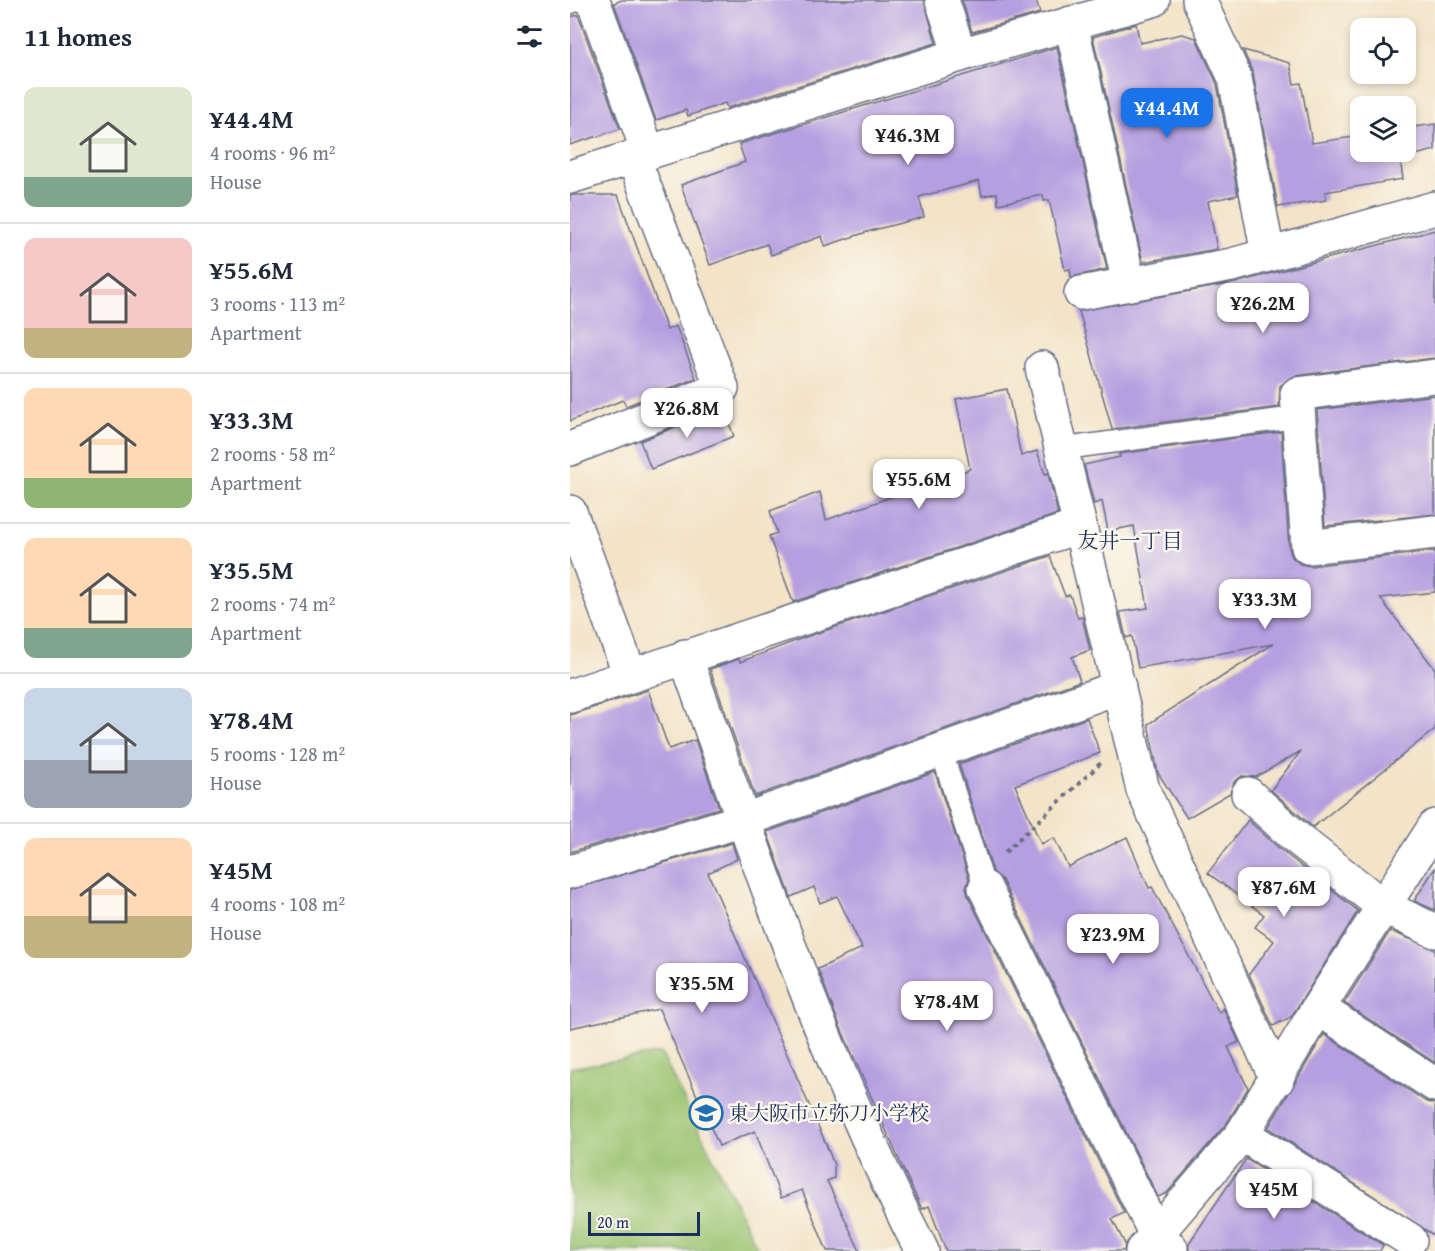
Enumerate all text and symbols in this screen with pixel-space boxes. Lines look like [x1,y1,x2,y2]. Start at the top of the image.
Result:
text: 11 homes [24,17,132,56]
map controls [1350,18,1416,162]
button: locate [1350,18,1416,84]
icon: filters [513,20,546,53]
pin: ¥44.4M [1118,88,1216,139]
text: ¥44.4M [1135,93,1199,122]
button: layers [1350,96,1416,162]
text: ¥44.4M [210,99,294,138]
icon: home [72,111,144,183]
pin: ¥46.3M [859,115,957,166]
text: ¥46.3M [876,120,940,149]
text: 4 rooms · 96 m² [210,138,336,167]
text: House [210,167,262,196]
text: ¥55.6M [210,250,294,289]
icon: home [72,262,144,334]
pin: ¥26.2M [1214,283,1312,334]
text: ¥26.2M [1231,288,1295,317]
text: 3 rooms · 113 m² [210,289,345,318]
text: Apartment [210,318,302,347]
pin: ¥26.8M [638,388,736,439]
text: ¥26.8M [655,393,719,422]
text: ¥33.3M [210,400,294,439]
icon: home [72,412,144,484]
text: 2 rooms · 58 m² [210,439,336,468]
pin: ¥55.6M [870,459,968,510]
text: ¥55.6M [887,464,951,493]
text: Apartment [210,468,302,497]
district label: 友井一丁目 [1078,525,1183,556]
text: ¥35.5M [210,550,294,589]
icon: home [72,562,144,634]
pin: ¥33.3M [1216,579,1314,630]
text: ¥33.3M [1233,584,1297,613]
text: 2 rooms · 74 m² [210,589,336,618]
text: Apartment [210,618,302,647]
text: ¥78.4M [210,700,294,739]
icon: home [72,712,144,784]
text: 5 rooms · 128 m² [210,739,345,768]
text: House [210,768,262,797]
text: ¥45M [210,850,273,889]
icon: home [72,862,144,934]
pin: ¥87.6M [1235,867,1333,918]
text: ¥87.6M [1252,872,1316,901]
text: 4 rooms · 108 m² [210,889,345,918]
pin: ¥23.9M [1064,914,1162,965]
text: House [210,918,262,947]
text: ¥23.9M [1081,919,1145,948]
pin: ¥35.5M [653,963,751,1014]
text: ¥35.5M [670,968,734,997]
pin: ¥78.4M [898,981,996,1032]
text: ¥78.4M [915,986,979,1015]
school or university icon: 東大阪市立弥刀小学校 [688,1095,724,1131]
place label: 東大阪市立弥刀小学校 [729,1098,929,1127]
pin: ¥45M [1238,1169,1310,1220]
text: ¥45M [1250,1174,1298,1203]
scale bar [588,1209,700,1236]
text: 20 m [597,1210,629,1234]

